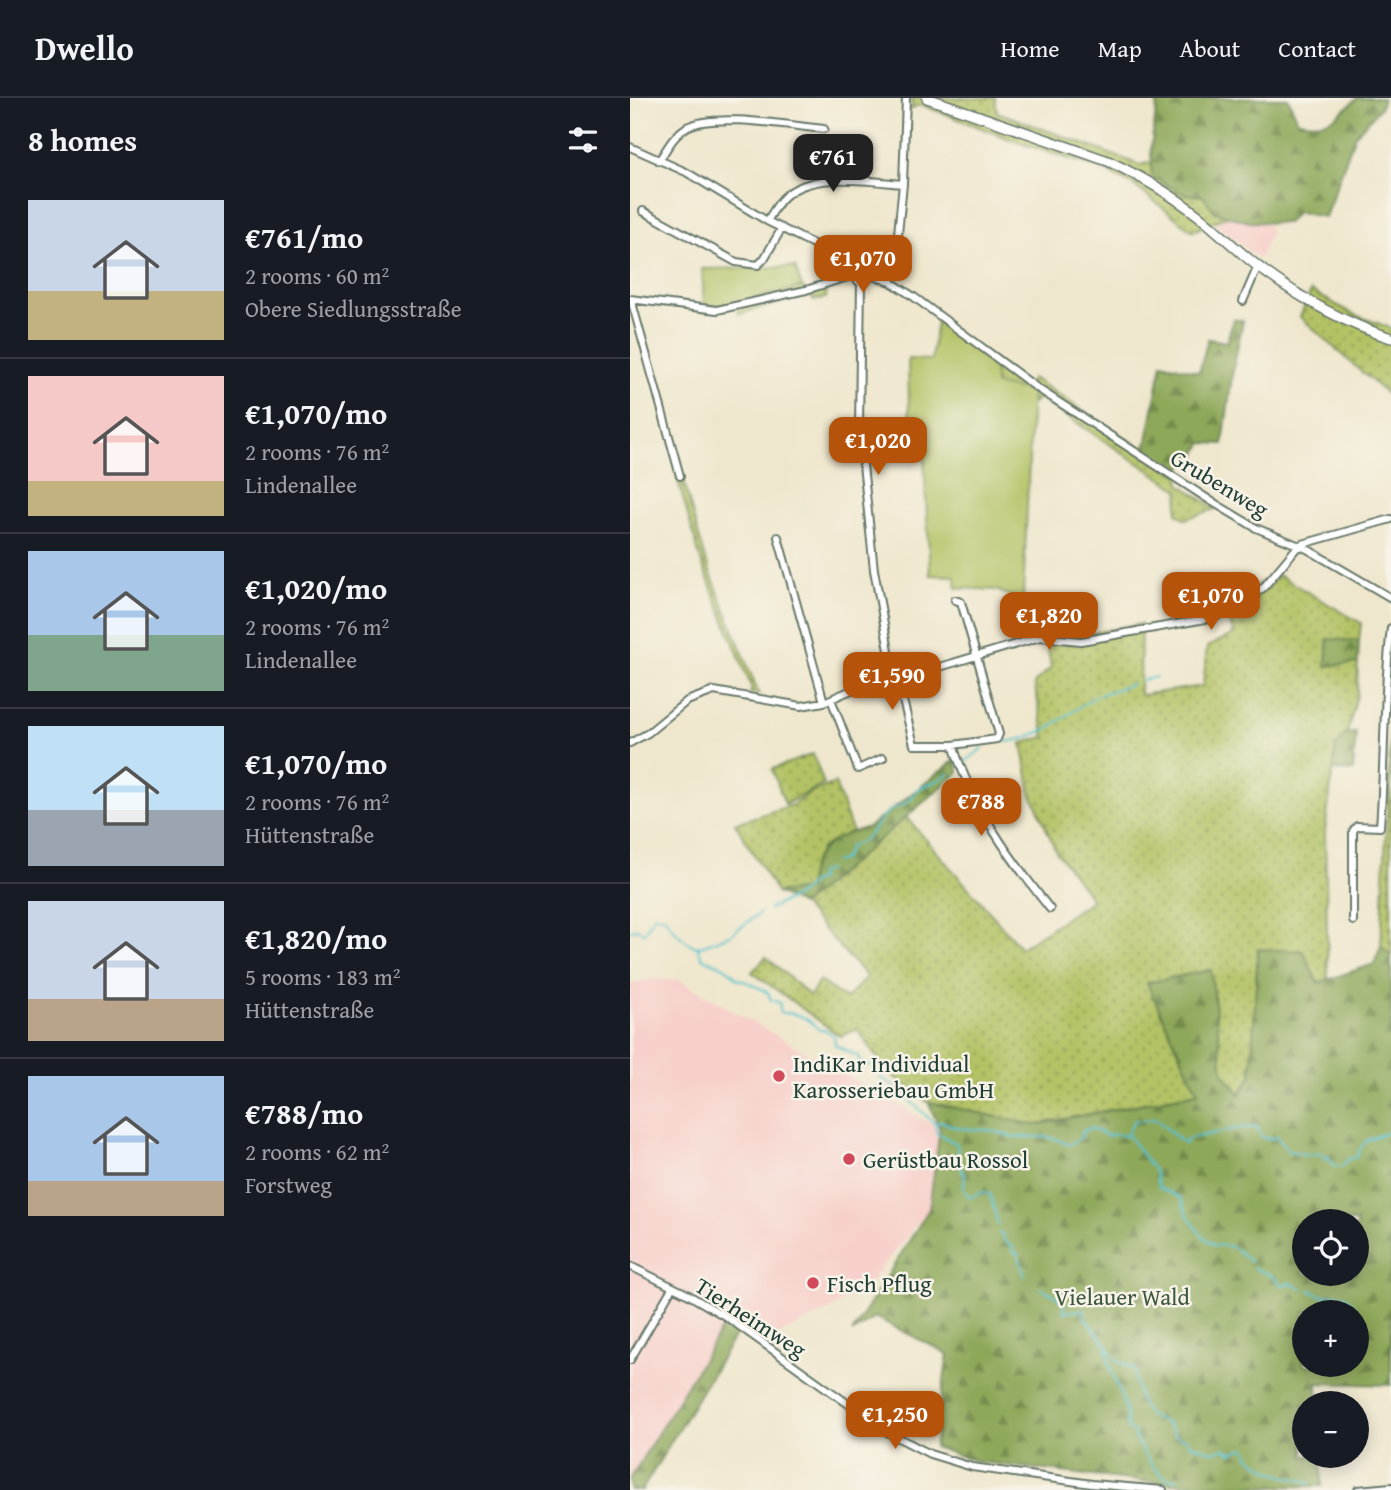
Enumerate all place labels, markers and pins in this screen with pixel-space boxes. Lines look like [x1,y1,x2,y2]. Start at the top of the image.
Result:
pin: €761 [792,134,874,194]
pin: €1,070 [806,236,920,295]
pin: €1,020 [821,418,935,477]
pin: €1,070 [1154,573,1268,632]
pin: €1,820 [992,592,1106,652]
pin: €1,590 [835,652,949,712]
pin: €788 [940,778,1022,838]
place label: IndiKar Individual Karosseriebau GmbH [793,1047,994,1106]
marker: IndiKar Individual Karosseriebau GmbH [771,1068,787,1084]
place label: Gerüstbau Rossol [863,1143,1028,1176]
marker: Gerüstbau Rossol [841,1151,857,1167]
place label: Fisch Pflug [827,1267,932,1300]
marker: Fisch Pflug [805,1275,821,1291]
pin: €1,250 [838,1392,952,1451]

